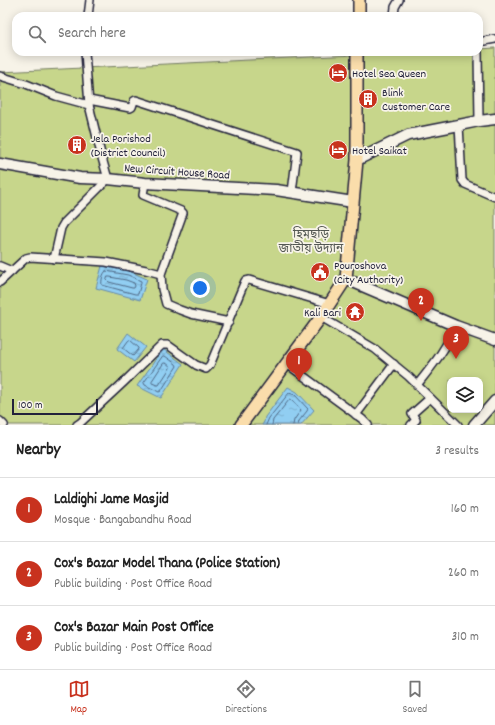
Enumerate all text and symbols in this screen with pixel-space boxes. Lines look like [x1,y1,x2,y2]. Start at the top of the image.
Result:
search box [12,12,483,56]
icon: search [26,23,48,45]
text: Search here [58,23,126,45]
hotel icon: Hotel Sea Queen [327,62,349,84]
place label: Hotel Sea Queen [352,66,426,83]
place label: Blink Customer Care [382,85,450,116]
building icon: Blink Customer Care [357,88,379,110]
place label: Jela Porishod (District Council) [91,131,165,162]
building icon: Jela Porishod (District Council) [66,134,88,156]
hotel icon: Hotel Saikat [327,139,349,161]
place label: Hotel Saikat [352,143,407,160]
street label: New Circuit House Road [124,160,230,185]
park label: হিমছড়ি জাতীয় উদ্যান [278,226,344,258]
place label: Pouroshova (City Authority) [334,258,403,289]
public building icon: Pouroshova (City Authority) [309,261,331,283]
your location [190,278,210,298]
pin: 2 [408,288,434,321]
temple icon: Kali Bari [344,301,366,323]
place label: Kali Bari [304,305,341,322]
pin: 3 [443,326,469,359]
pin: 1 [286,348,312,381]
map controls [447,377,483,413]
button: layers [447,377,483,413]
scale bar [12,397,98,416]
text: 100 m [18,398,42,414]
text: Nearby [16,439,60,463]
text: 3 results [435,442,479,461]
text: Laldighi Jame Masjid [54,489,169,511]
text: 1 [28,500,30,519]
text: 160 m [451,500,479,519]
text: Mosque · Bangabandhu Road [54,511,192,530]
text: Cox's Bazar Model Thana (Police Station) [54,553,280,575]
text: 2 [26,564,32,583]
text: 260 m [448,564,479,583]
text: Public building · Post Office Road [54,575,212,594]
text: Cox's Bazar Main Post Office [54,617,214,639]
text: 3 [26,628,32,647]
text: 310 m [451,628,479,647]
text: Public building · Post Office Road [54,639,212,658]
tab: Map [68,678,90,718]
tab: Directions [225,678,267,718]
tab: Saved [403,678,427,718]

